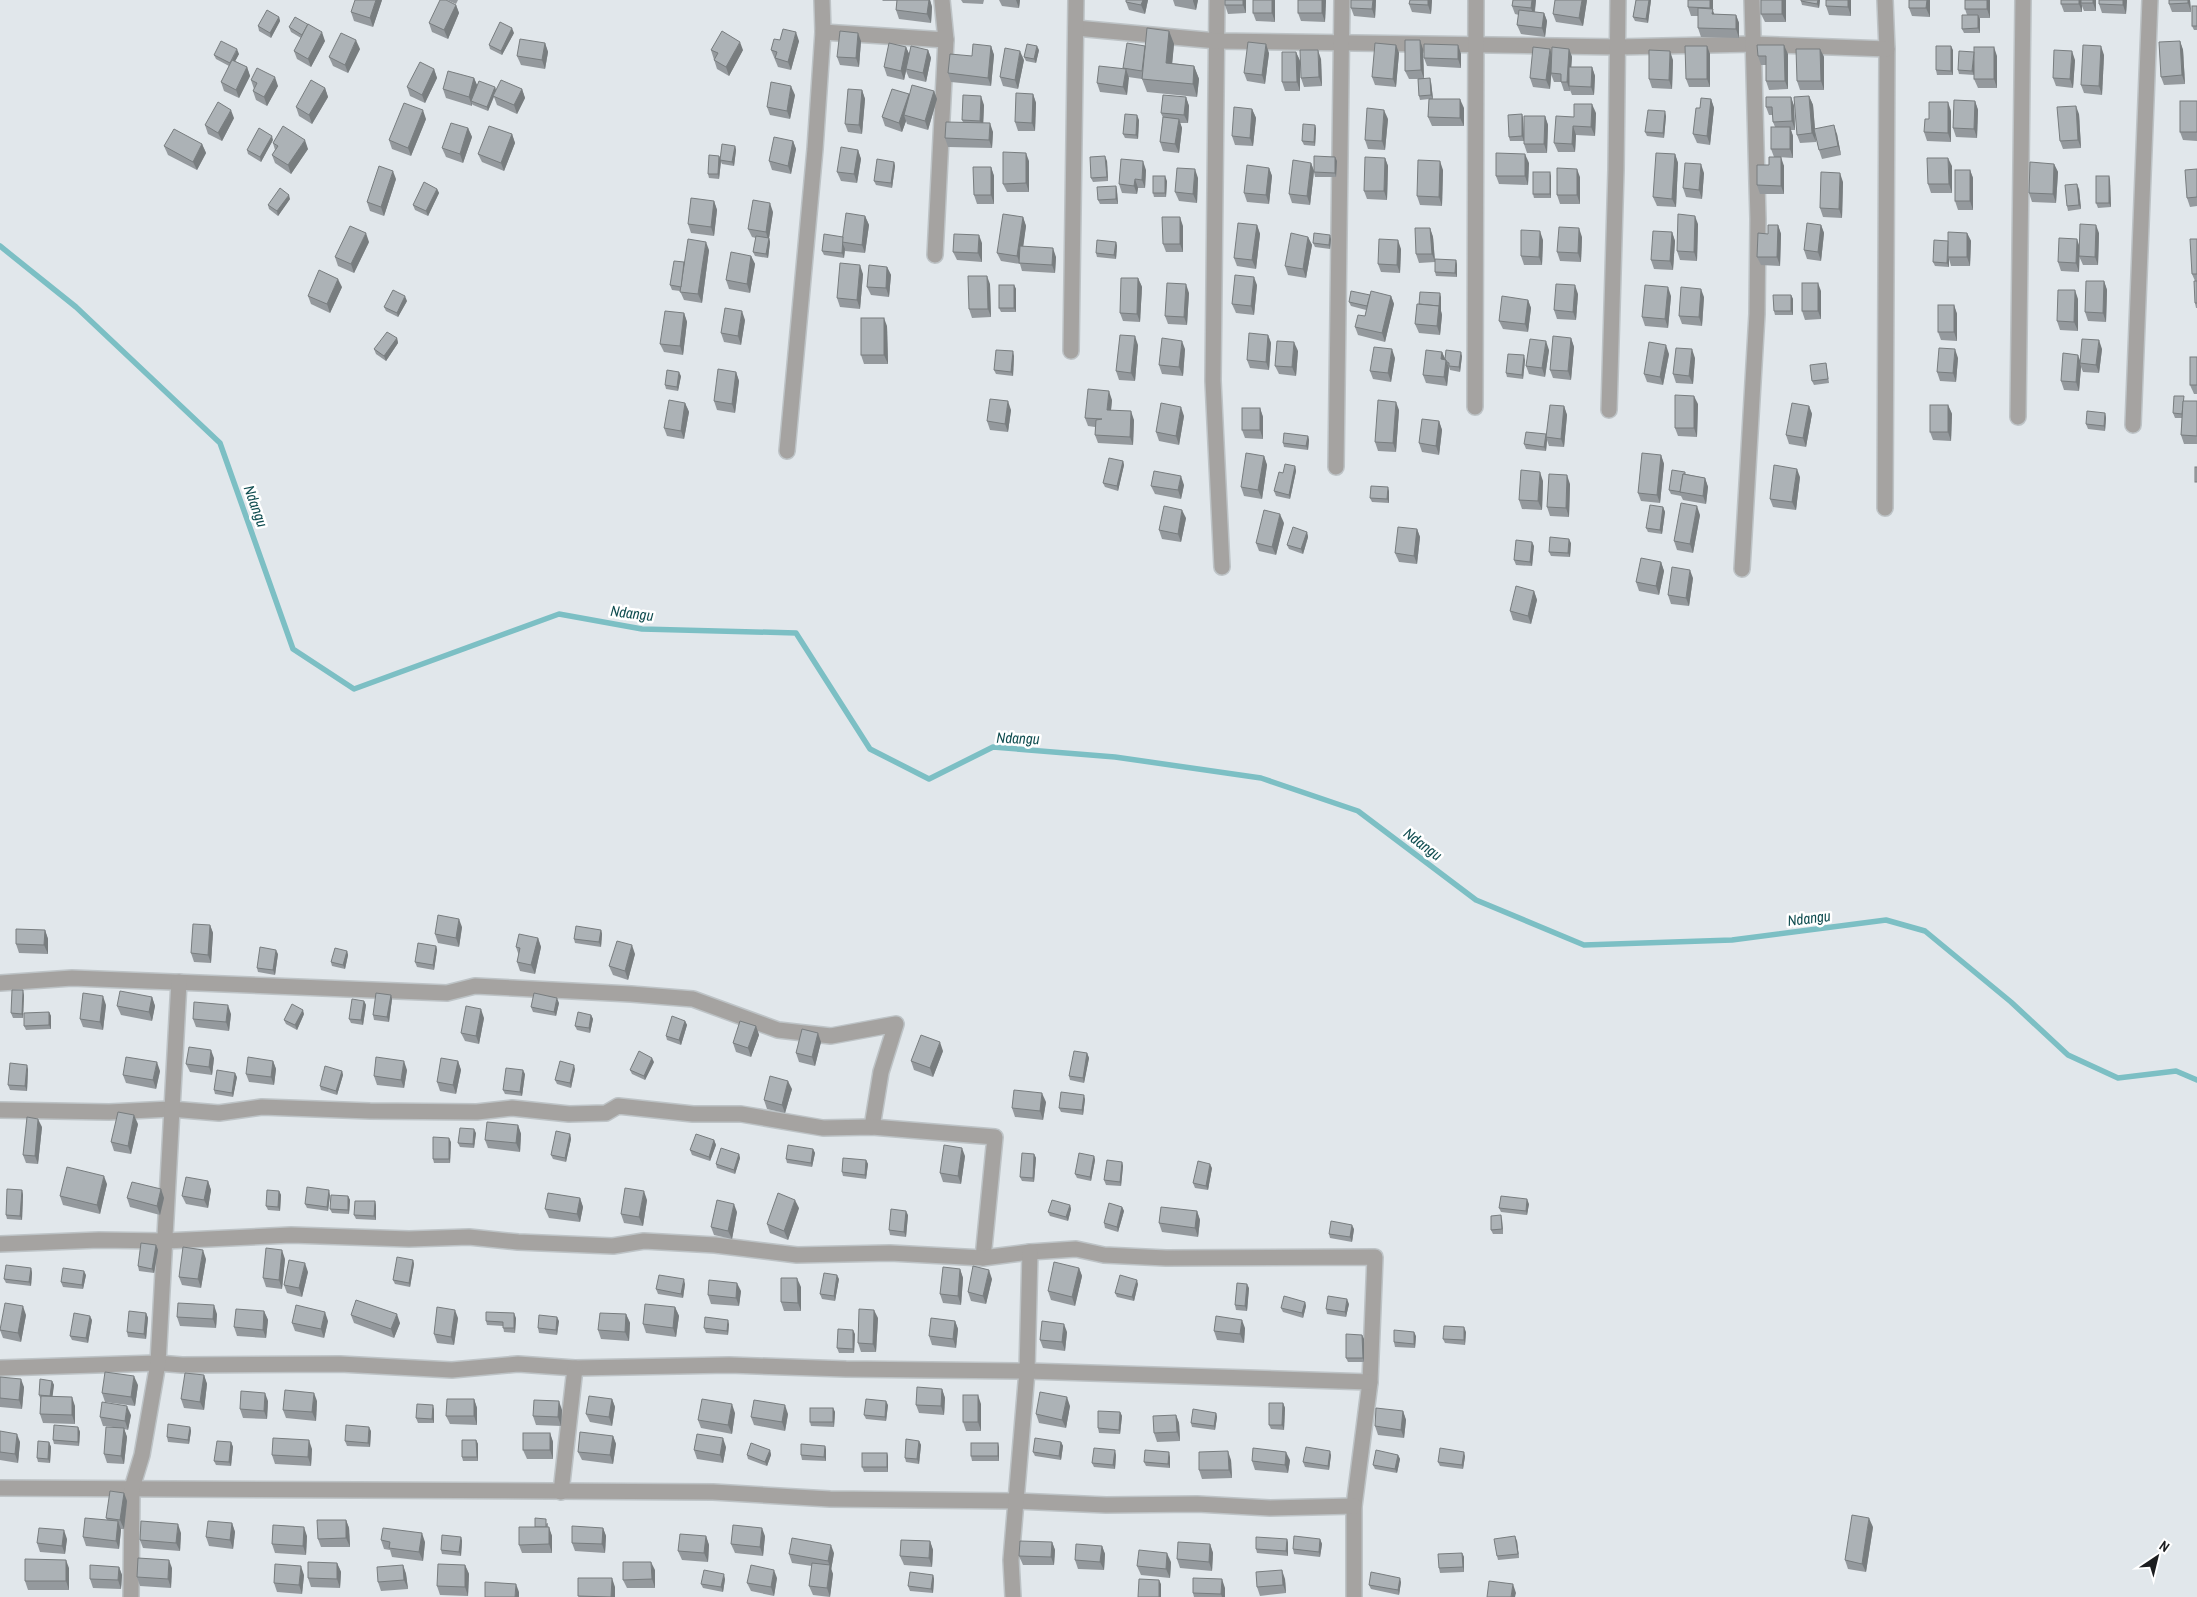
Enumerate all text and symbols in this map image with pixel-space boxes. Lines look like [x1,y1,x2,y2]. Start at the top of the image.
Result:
water label: Ndangu [239,482,273,530]
water label: Ndangu [609,600,655,626]
water label: Ndangu [996,727,1040,749]
water label: Ndangu [1399,823,1447,865]
water label: Ndangu [1786,905,1832,931]
north arrow [2132,1532,2182,1582]
text: N [2156,1537,2173,1556]

